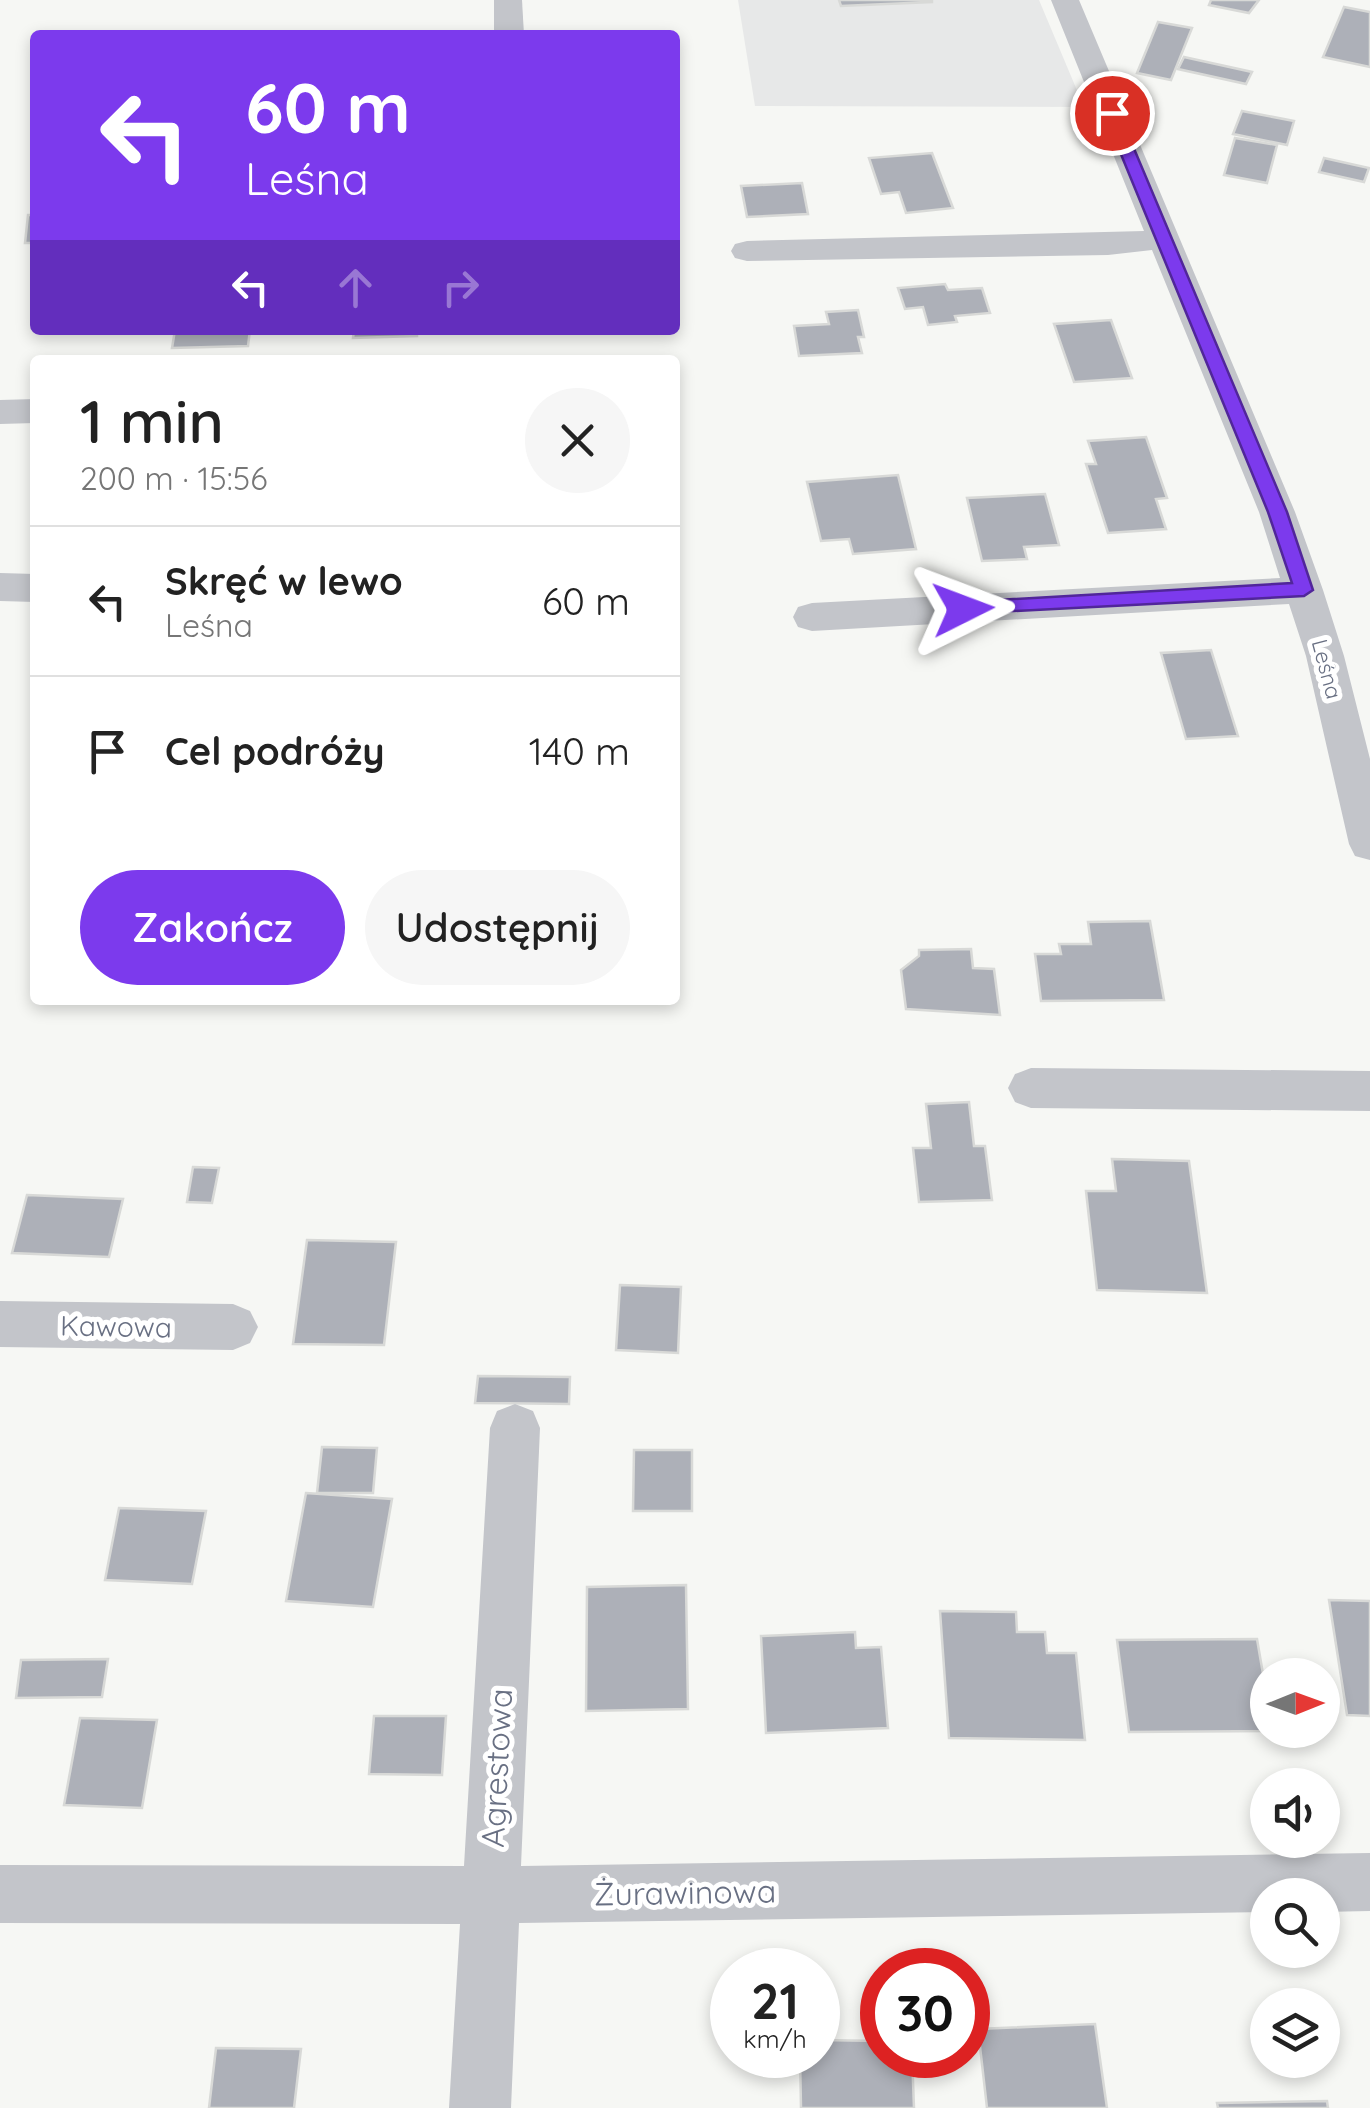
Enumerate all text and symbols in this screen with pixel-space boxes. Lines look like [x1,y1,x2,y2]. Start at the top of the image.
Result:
text: 60 m [245,63,411,151]
icon: left [80,70,210,200]
pin [1070,71,1155,156]
icon: arrive [1085,86,1140,141]
text: Leśna [245,150,369,206]
icon: left [223,260,278,315]
icon: ahead [328,260,383,315]
icon: right [433,260,488,315]
text: 1 min [80,383,224,458]
button: close [525,388,630,493]
text: 200 m · 15:56 [80,458,267,498]
text: Skręć w lewo [165,557,403,605]
position arrow [911,557,1015,661]
icon: left [80,574,135,629]
text: 60 m [542,577,630,625]
text: Leśna [165,605,253,645]
street label: Leśna [1306,636,1348,702]
icon: arrive [80,724,135,779]
text: Cel podróży [165,727,385,775]
text: 140 m [529,727,630,775]
button: Zakończ [80,870,345,985]
button: Udostępnij [365,870,630,985]
street label: Kawowa [60,1308,172,1344]
north arrow [1250,1658,1340,1748]
map controls [1250,1658,1340,2078]
street label: Agrestowa [472,1688,520,1848]
button: sound [1250,1768,1340,1858]
street label: Żurawinowa [594,1870,776,1914]
button: search [1250,1878,1340,1968]
speed limit sign: 30 [860,1948,990,2078]
text: 21 [751,1969,799,2032]
button: layers [1250,1988,1340,2078]
text: km/h [743,2023,807,2054]

